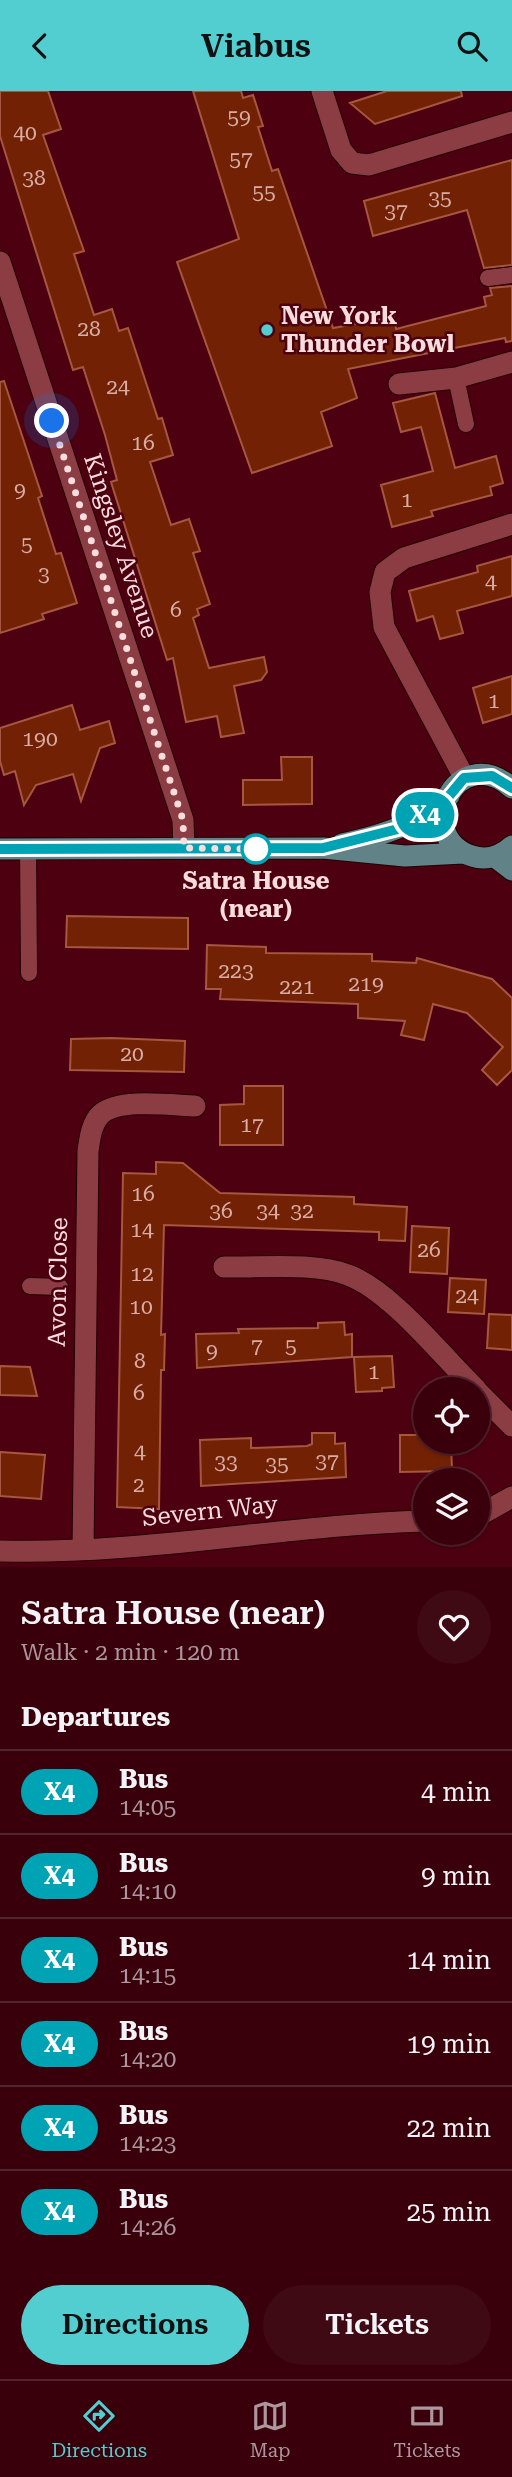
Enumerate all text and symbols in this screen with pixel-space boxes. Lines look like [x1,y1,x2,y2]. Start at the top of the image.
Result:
icon: back [21,27,59,65]
text: Viabus [201,27,311,65]
icon: search [453,27,491,65]
house number: 59 [227,105,251,129]
house number: 40 [13,121,37,145]
house number: 57 [229,147,253,171]
house number: 38 [22,166,46,190]
house number: 55 [252,180,276,204]
house number: 35 [428,186,452,210]
house number: 37 [384,199,408,223]
place label: New York Thunder Bowl [281,302,454,358]
house number: 28 [77,317,101,341]
marker: New York Thunder Bowl [259,322,275,338]
house number: 24 [106,375,130,399]
your location [34,403,69,438]
house number: 16 [131,431,155,455]
street label: Kingsley Avenue [78,450,164,642]
house number: 9 [14,478,26,502]
house number: 1 [401,488,413,512]
house number: 5 [21,532,33,556]
house number: 3 [38,562,50,586]
house number: 4 [485,570,497,594]
house number: 6 [170,598,182,622]
house number: 1 [488,689,500,713]
house number: 190 [22,727,58,751]
line badge: X4 [394,792,457,838]
text: X4 [409,801,441,829]
marker: Satra House (near) [241,834,271,864]
place label: Satra House (near) [182,867,330,923]
house number: 223 [218,959,254,983]
house number: 219 [348,972,384,996]
house number: 221 [279,975,315,999]
house number: 20 [120,1042,144,1066]
house number: 17 [240,1113,264,1137]
house number: 16 [131,1182,155,1206]
house number: 36 [209,1199,233,1223]
house number: 34 [256,1199,280,1223]
house number: 32 [290,1199,314,1223]
street label: Avon Close [43,1217,73,1347]
house number: 14 [130,1218,154,1242]
house number: 26 [417,1238,441,1262]
house number: 12 [130,1262,154,1286]
house number: 24 [455,1284,479,1308]
house number: 10 [129,1295,153,1319]
house number: 7 [251,1334,263,1358]
house number: 5 [285,1334,297,1358]
house number: 9 [206,1339,218,1363]
house number: 8 [134,1349,146,1373]
house number: 1 [368,1360,380,1384]
map controls [413,1377,490,1545]
button: locate [413,1377,490,1454]
house number: 6 [133,1381,145,1405]
house number: 4 [134,1440,146,1464]
house number: 37 [315,1449,339,1473]
house number: 33 [214,1450,238,1474]
house number: 35 [265,1452,289,1476]
button: layers [413,1468,490,1545]
house number: 2 [133,1473,145,1497]
street label: Severn Way [141,1490,280,1532]
button: heart [417,1590,491,1664]
text: Satra House (near) [21,1593,325,1632]
text: Walk · 2 min · 120 m [21,1639,240,1666]
text: Departures [21,1702,170,1732]
text: Bus [119,1764,168,1794]
text: 4 min [421,1777,491,1807]
text: X4 [44,1778,75,1806]
text: 14:05 [119,1794,176,1821]
text: Bus [119,1848,168,1878]
text: 9 min [421,1861,491,1891]
text: X4 [44,1862,75,1890]
text: 14:10 [119,1878,176,1905]
text: Bus [119,1932,168,1962]
text: 14 min [407,1945,491,1975]
text: X4 [44,1946,75,1974]
text: 14:15 [119,1962,176,1989]
text: Bus [119,2016,168,2046]
text: 19 min [407,2029,491,2059]
text: X4 [44,2030,75,2058]
text: 14:20 [119,2046,176,2073]
text: Bus [119,2100,168,2130]
text: 22 min [407,2113,491,2143]
text: X4 [44,2114,75,2142]
text: 14:23 [119,2130,176,2157]
text: Bus [119,2184,168,2214]
text: 25 min [407,2197,491,2227]
text: X4 [44,2198,75,2226]
text: 14:26 [119,2214,176,2241]
button: Directions [21,2285,249,2365]
button: Tickets [263,2285,491,2365]
tab: Directions [51,2397,147,2462]
tab: Map [250,2397,290,2462]
tab: Tickets [393,2397,461,2462]

